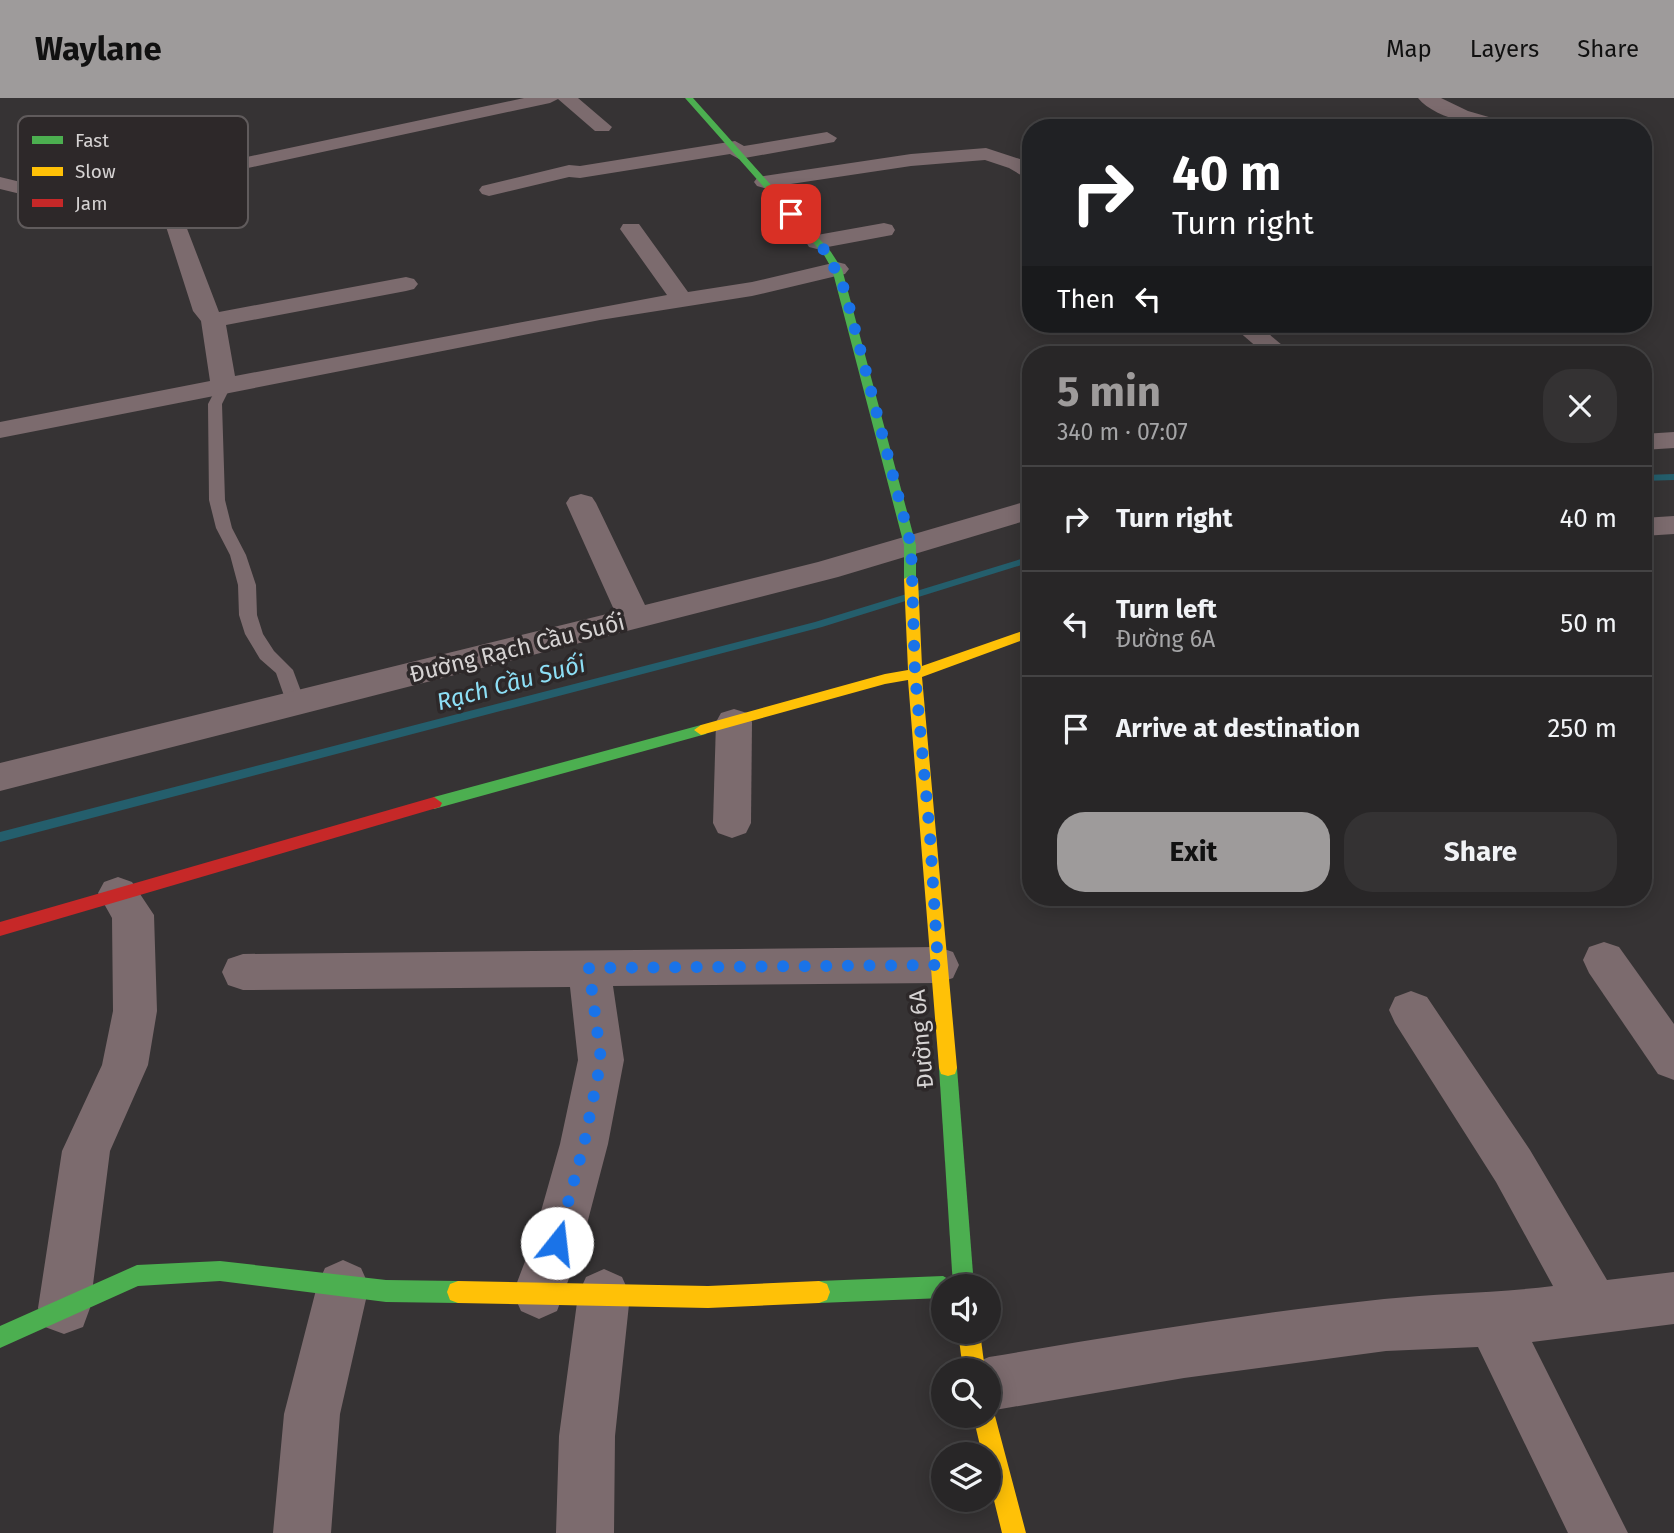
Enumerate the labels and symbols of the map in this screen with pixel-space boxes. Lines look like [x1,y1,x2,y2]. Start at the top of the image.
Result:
legend [18,116,248,228]
text: Fast [75,129,109,152]
text: Slow [75,160,116,183]
pin [761,184,821,244]
text: Jam [75,192,107,215]
street label: Đường Rạch Cầu Suối [406,608,628,688]
water label: Rạch Cầu Suối [433,649,589,717]
street label: Đường 6A [903,988,939,1090]
position arrow [520,1206,594,1280]

